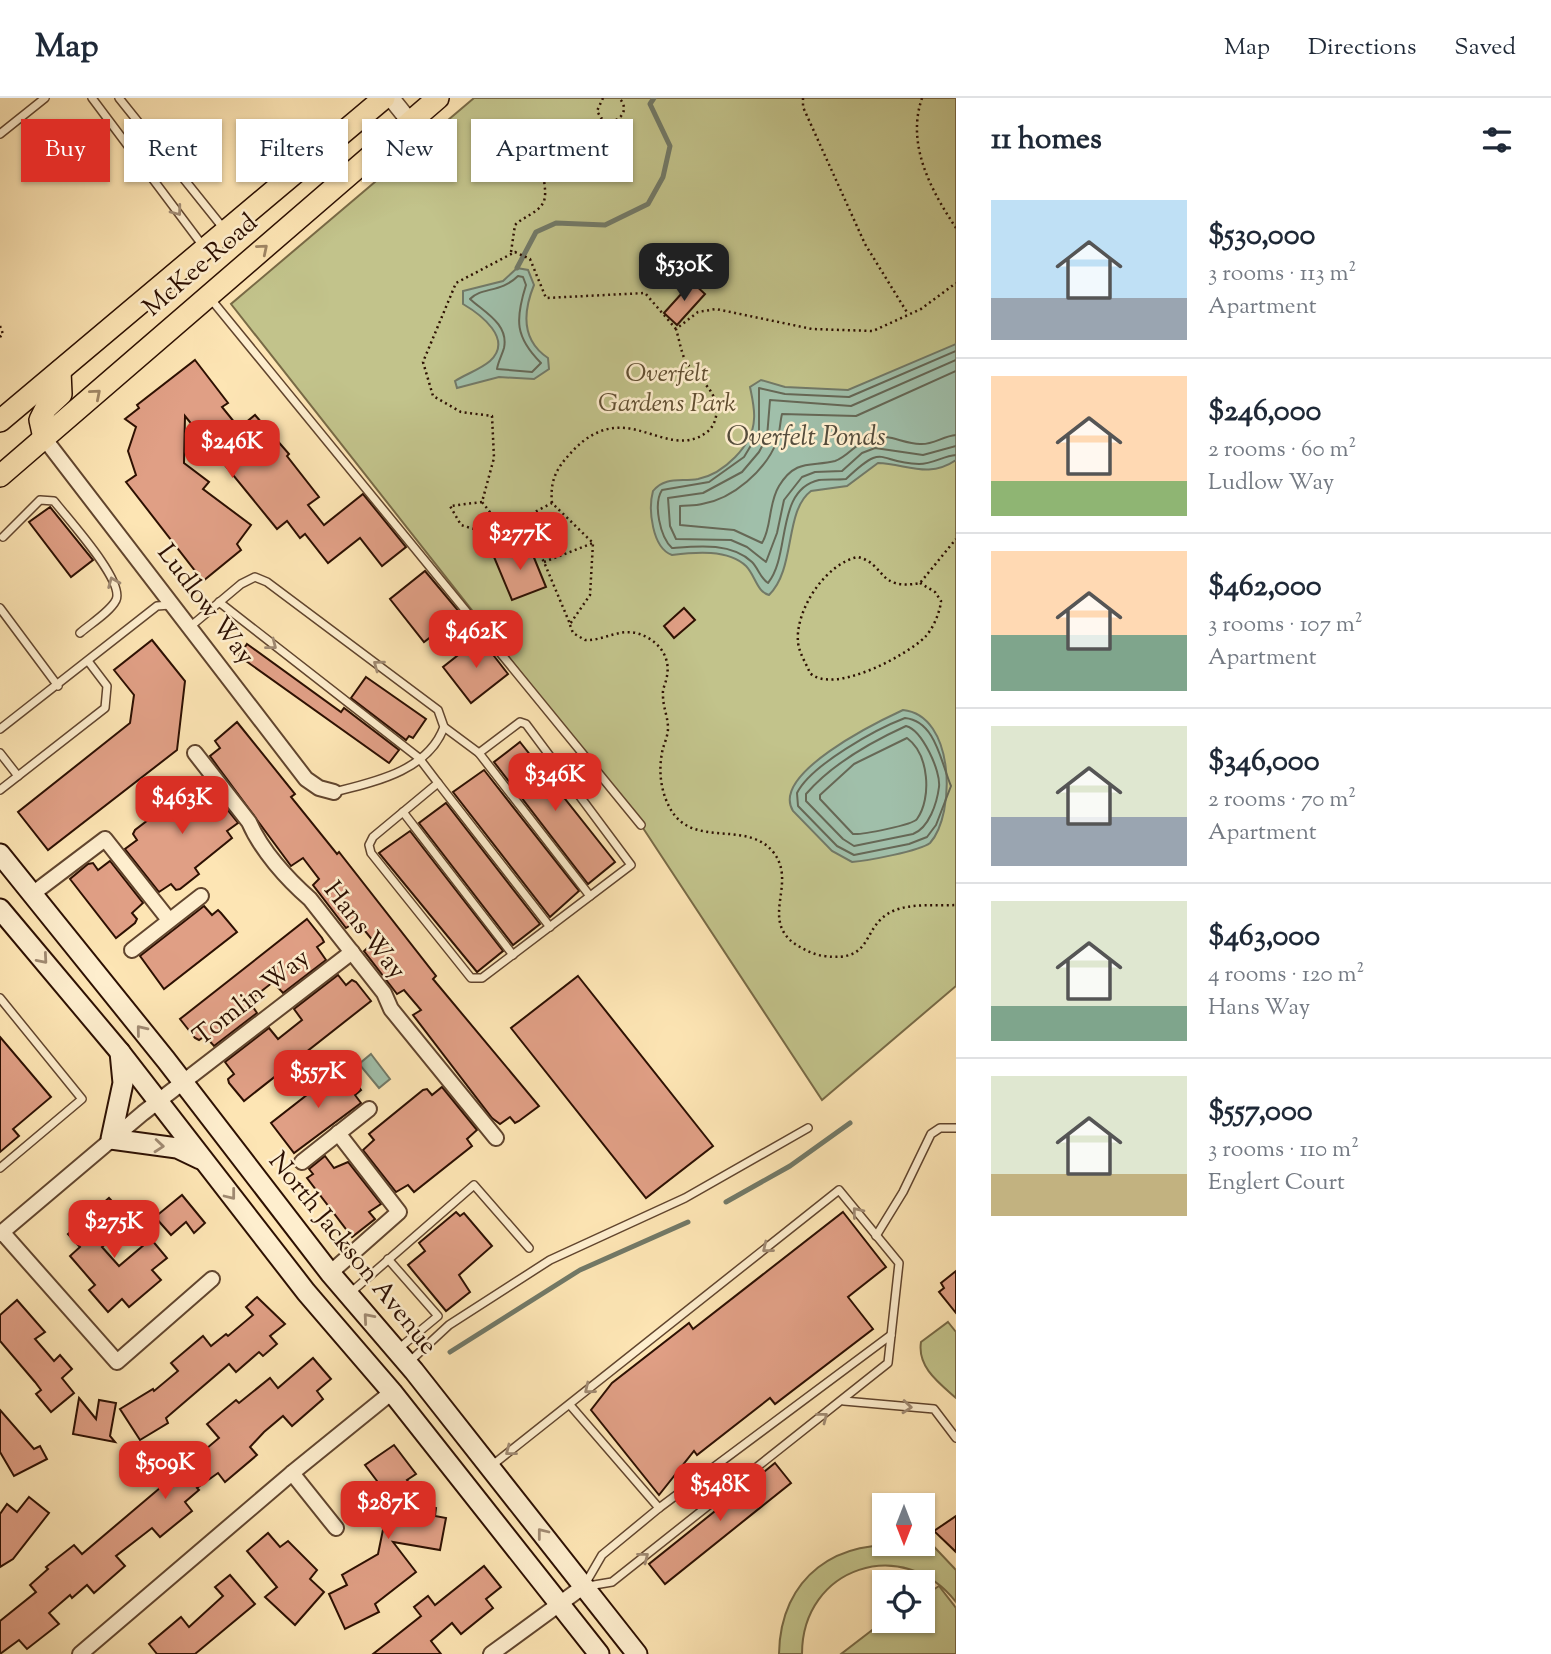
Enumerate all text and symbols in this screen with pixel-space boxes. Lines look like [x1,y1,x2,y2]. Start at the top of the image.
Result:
text: Map [35,24,99,72]
text: Map [1224,31,1270,65]
text: Directions [1308,31,1416,65]
text: Saved [1454,31,1516,65]
chip: Buy [21,119,110,182]
chip: Rent [124,119,222,182]
chip: Filters [236,119,348,182]
chip: New [362,119,457,182]
chip: Apartment [471,119,633,182]
text: 11 homes [991,119,1102,162]
icon: filters [1478,121,1516,159]
one-way arrow [169,204,182,216]
street label: McKee Road [136,206,267,326]
text: $530,000 [1208,215,1315,258]
icon: home [1047,228,1131,312]
pin: $530K [635,244,733,303]
one-way arrow [255,245,268,257]
text: $530K [655,249,713,282]
text: 3 rooms · 113 m² [1208,258,1356,291]
text: Apartment [1208,291,1317,324]
park label: Overfelt Gardens Park [598,356,736,423]
one-way arrow [88,390,101,402]
text: $246,000 [1208,391,1321,434]
icon: home [1047,404,1131,488]
water label: Overfelt Ponds [726,418,886,458]
pin: $246K [183,420,281,480]
text: $246K [201,426,263,459]
text: 2 rooms · 60 m² [1208,434,1356,467]
text: Ludlow Way [1208,467,1334,500]
pin: $277K [471,512,569,572]
text: $277K [489,518,551,551]
street label: Ludlow Way [147,537,263,673]
text: $462,000 [1208,566,1322,609]
one-way arrow [107,577,121,589]
icon: home [1047,579,1131,663]
text: 3 rooms · 107 m² [1208,609,1363,642]
pin: $462K [427,610,525,670]
text: $462K [445,616,507,649]
one-way arrow [265,636,277,649]
text: Apartment [1208,642,1317,675]
one-way arrow [374,661,386,674]
text: $346,000 [1208,741,1320,784]
pin: $346K [506,754,604,813]
icon: home [1047,754,1131,838]
text: $346K [524,759,586,792]
pin: $463K [133,776,231,836]
text: $463K [151,782,213,815]
text: 2 rooms · 70 m² [1208,784,1356,817]
text: Apartment [1208,817,1317,850]
street label: Hans Way [314,874,414,988]
text: $463,000 [1208,916,1320,959]
icon: home [1047,929,1131,1013]
street label: Tomlin Way [186,941,318,1055]
one-way arrow [35,951,47,964]
text: 4 rooms · 120 m² [1208,959,1364,992]
text: Hans Way [1208,992,1310,1025]
one-way arrow [137,1025,149,1038]
pin: $557K [269,1051,367,1110]
text: $557K [290,1056,346,1089]
text: $557,000 [1208,1091,1313,1134]
icon: home [1047,1104,1131,1188]
text: 3 rooms · 110 m² [1208,1134,1359,1167]
one-way arrow [154,1138,165,1153]
street label: North Jackson Avenue [259,1145,445,1363]
text: Englert Court [1208,1167,1345,1200]
one-way arrow [222,1187,235,1199]
pin: $275K [65,1200,163,1260]
text: $275K [84,1206,144,1239]
one-way arrow [852,1207,865,1219]
one-way arrow [762,1239,774,1252]
one-way arrow [364,1313,376,1326]
one-way arrow [584,1381,596,1394]
one-way arrow [902,1399,913,1414]
one-way arrow [815,1413,828,1426]
pin: $509K [116,1442,214,1501]
one-way arrow [506,1442,518,1455]
text: $509K [135,1447,195,1480]
pin: $548K [671,1464,769,1523]
text: $548K [690,1469,750,1502]
pin: $287K [339,1482,437,1541]
text: $287K [357,1487,419,1520]
north arrow [872,1493,934,1556]
map controls [872,1493,935,1633]
one-way arrow [537,1528,550,1540]
one-way arrow [636,1553,648,1566]
button: locate [872,1570,935,1633]

